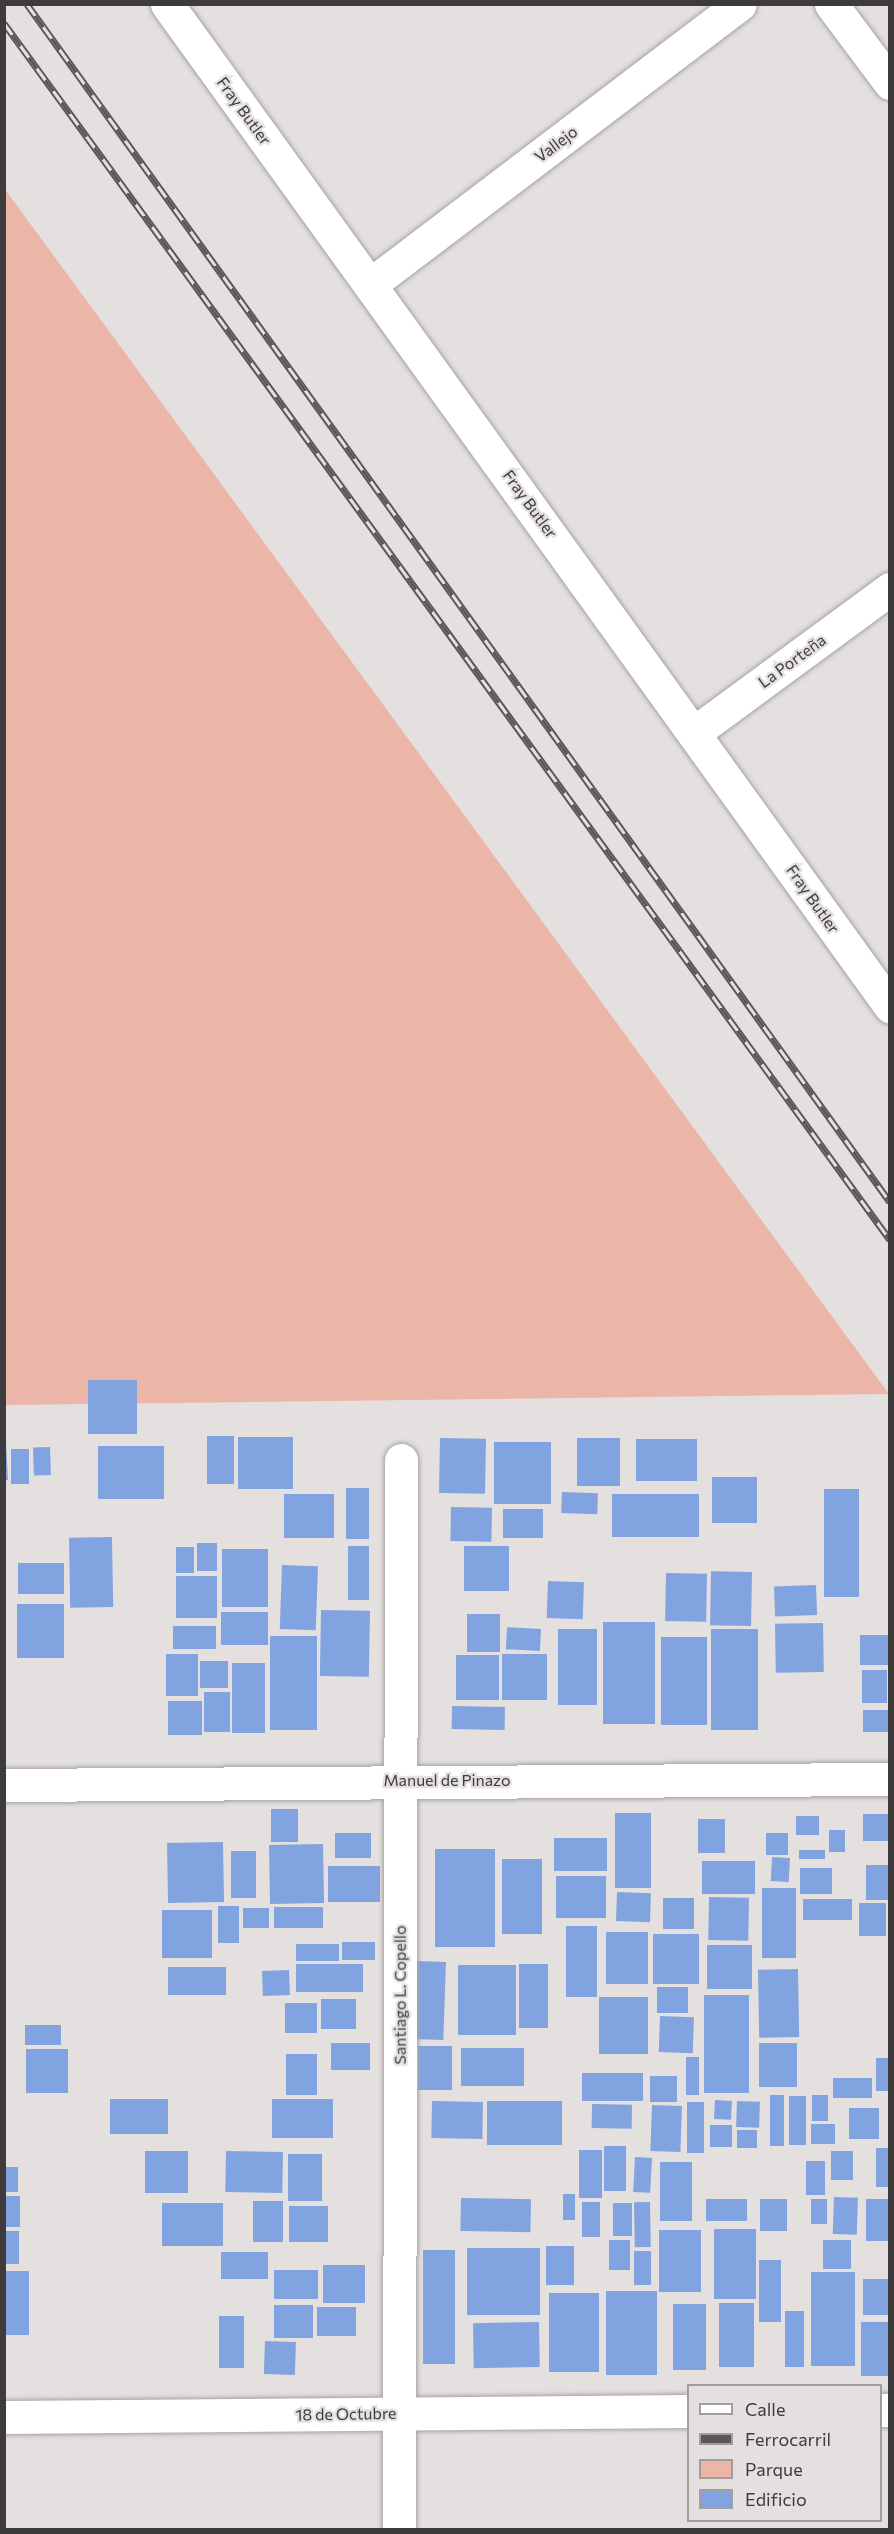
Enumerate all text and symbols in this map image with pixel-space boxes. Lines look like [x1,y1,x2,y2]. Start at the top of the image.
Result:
street label: Fray Butler [213,73,275,149]
street label: Vallejo [531,122,581,166]
street label: Fray Butler [499,466,561,542]
street label: La Porteña [755,630,829,692]
street label: Fray Butler [782,861,844,937]
street label: Manuel de Pinazo [383,1770,511,1790]
street label: Santiago L. Copello [390,1925,410,2065]
legend [687,2384,882,2522]
text: Calle [745,2398,785,2420]
street label: 18 de Octubre [295,2404,397,2424]
text: Ferrocarril [745,2428,831,2450]
text: Parque [745,2458,803,2480]
text: Edificio [745,2488,807,2510]

